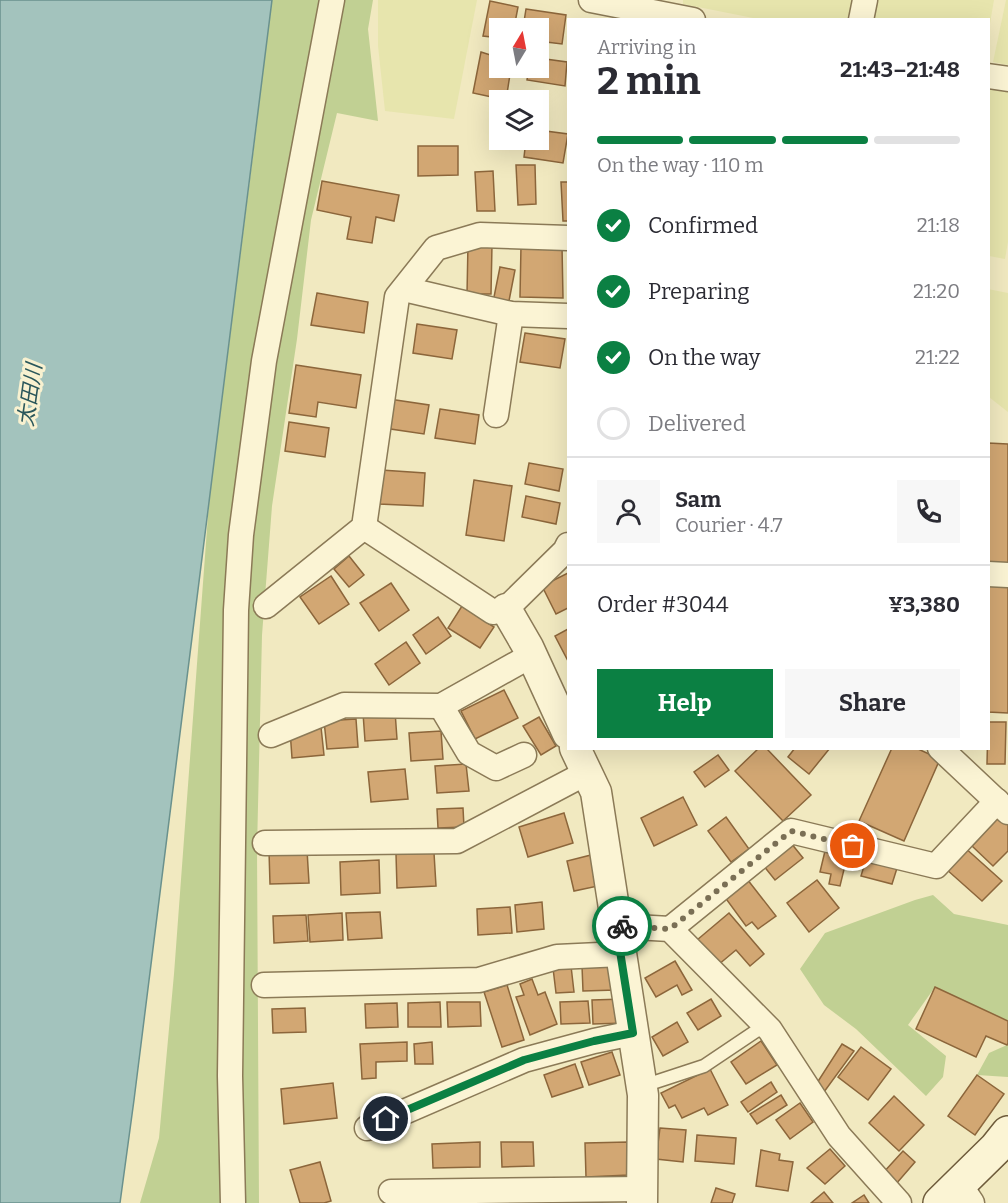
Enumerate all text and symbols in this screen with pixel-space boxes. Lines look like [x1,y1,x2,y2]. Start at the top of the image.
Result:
north arrow [489,18,549,78]
map controls [489,18,549,150]
text: Arriving in [597,35,696,59]
text: 21:43–21:48 [840,56,960,83]
text: 2 min [597,58,701,104]
button: layers [489,90,549,150]
text: On the way · 110 m [597,153,764,177]
icon: check [597,209,630,242]
text: Confirmed [648,212,758,239]
text: 21:18 [917,213,960,237]
icon: check [597,275,630,308]
text: Preparing [648,278,750,305]
text: 21:20 [913,279,960,303]
icon: check [597,341,630,374]
text: On the way [648,344,760,371]
text: 21:22 [915,345,960,369]
water label: 太田川 [13,360,48,428]
text: Delivered [648,410,746,437]
button: person [597,480,660,543]
button: phone [897,480,960,543]
text: Sam [675,486,721,513]
text: Courier · 4.7 [675,513,783,537]
text: Order #3044 [597,591,729,618]
text: ¥3,380 [888,591,960,618]
button: Help [597,669,773,738]
button: Share [785,669,960,738]
pin [827,820,878,871]
icon: bag [836,829,869,862]
courier [592,896,652,956]
icon: bike [606,910,639,943]
pin [360,1093,411,1144]
icon: home [369,1102,402,1135]

